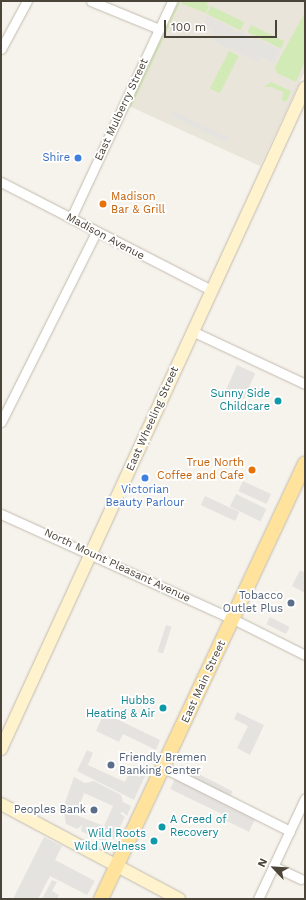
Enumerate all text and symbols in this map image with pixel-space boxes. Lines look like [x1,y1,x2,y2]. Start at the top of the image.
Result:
scale bar [166,12,279,38]
text: 100 m [171,20,206,34]
street label: East Mulberry Street [92,57,152,163]
place label: Shire [43,151,70,165]
marker: Shire [73,153,83,163]
place label: Madison Bar & Grill [111,191,165,217]
marker: Madison Bar & Grill [98,199,108,209]
street label: Madison Avenue [63,211,147,263]
street label: East Wheeling Street [124,365,182,473]
place label: Sunny Side Childcare [210,388,270,414]
marker: Sunny Side Childcare [273,396,283,406]
place label: True North Coffee and Cafe [157,457,244,483]
marker: True North Coffee and Cafe [247,465,257,475]
marker: Victorian Beauty Parlour [140,473,150,483]
place label: Victorian Beauty Parlour [105,484,185,510]
street label: North Mount Pleasant Avenue [42,526,192,606]
place label: Tobacco Outlet Plus [223,590,283,616]
marker: Tobacco Outlet Plus [286,598,296,608]
street label: East Main Street [179,639,229,725]
place label: Hubbs Heating & Air [85,695,155,721]
marker: Hubbs Heating & Air [158,703,168,713]
place label: Friendly Bremen Banking Center [119,752,207,778]
marker: Friendly Bremen Banking Center [106,760,116,770]
place label: Peoples Bank [14,803,86,817]
marker: Peoples Bank [89,805,99,815]
place label: A Creed of Recovery [170,814,227,840]
marker: A Creed of Recovery [157,822,167,832]
place label: Wild Roots Wild Welness [74,828,146,854]
marker: Wild Roots Wild Welness [149,836,159,846]
north arrow [254,848,294,888]
text: N [255,856,270,869]

